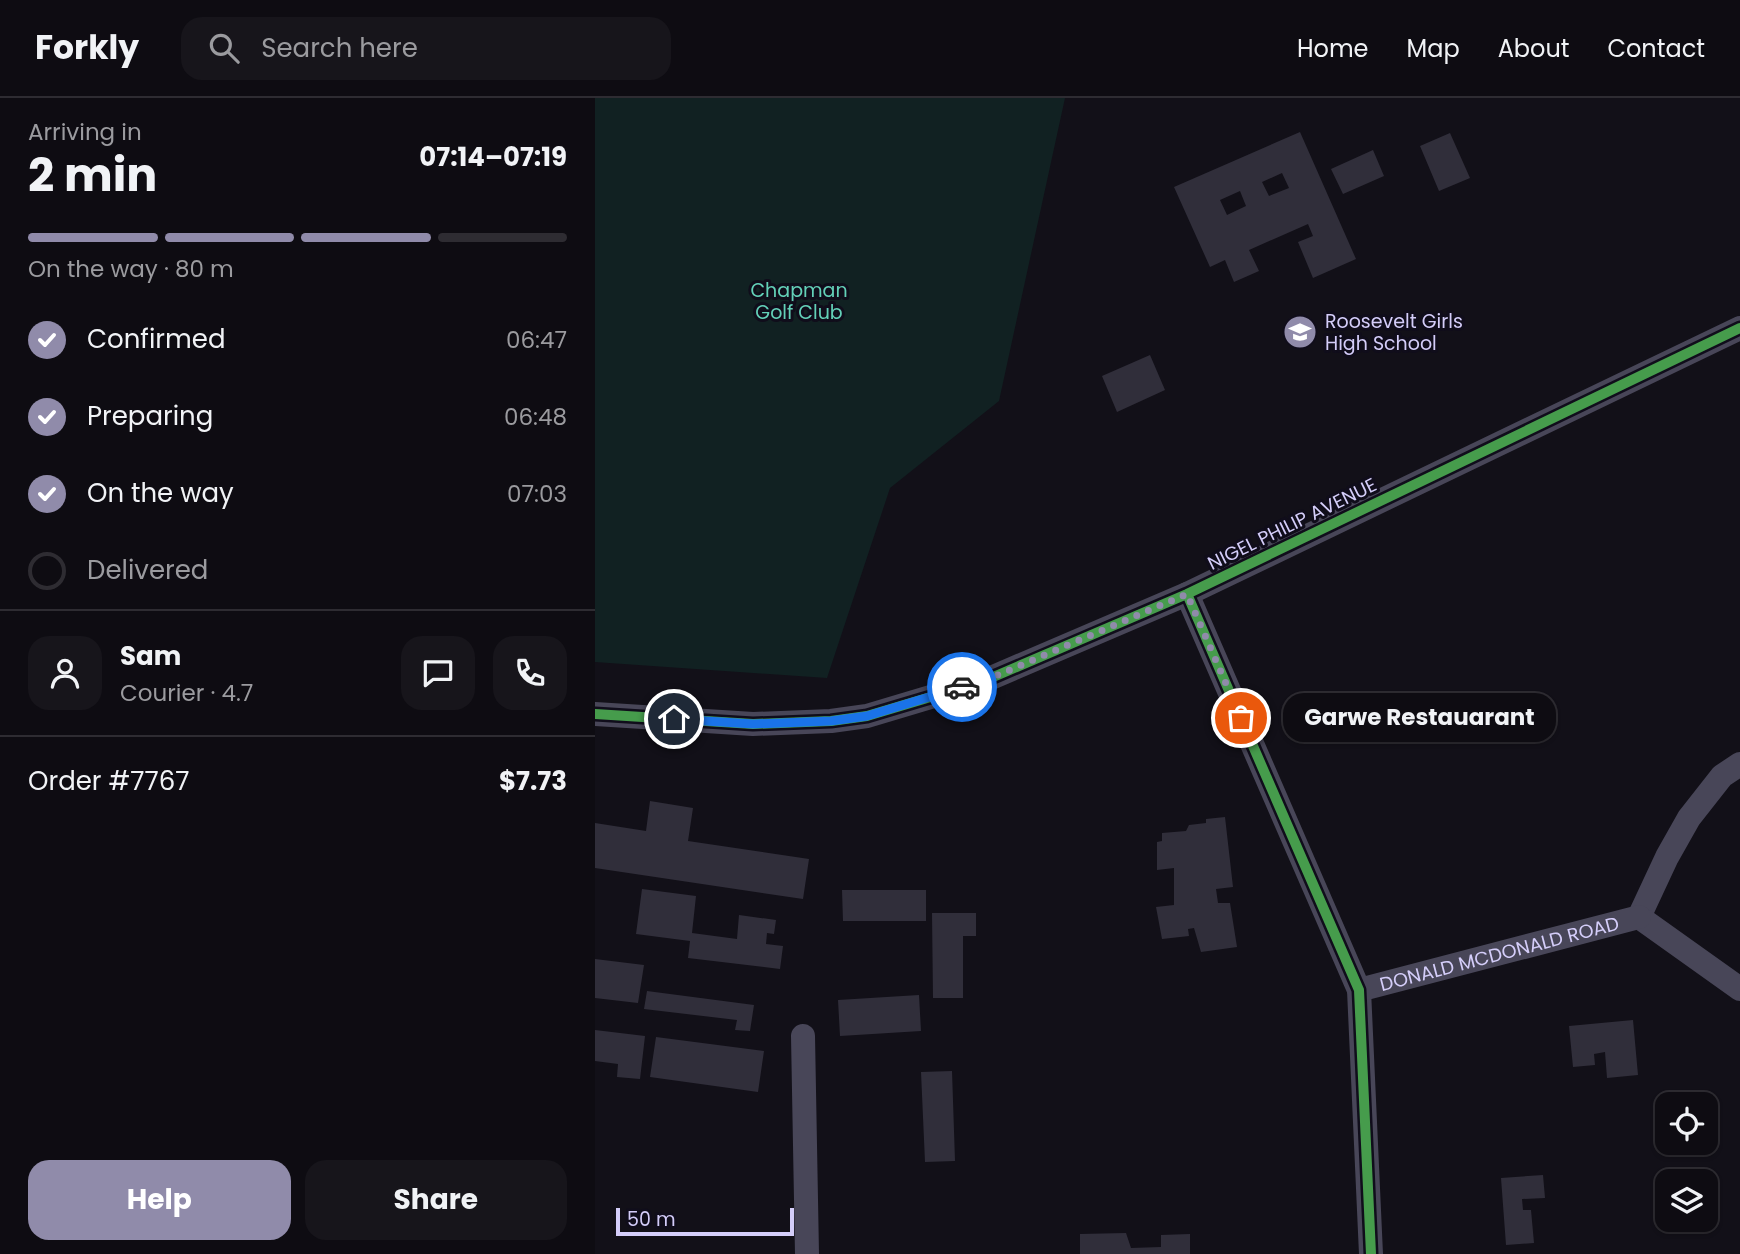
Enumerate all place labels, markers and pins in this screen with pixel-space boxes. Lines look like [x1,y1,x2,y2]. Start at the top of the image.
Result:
place label: Roosevelt Girls High School [1325,308,1463,357]
school or university icon: Roosevelt Girls High School [1281,313,1319,351]
pin [1211,688,1271,748]
pin [644,689,704,749]
callout: Garwe Restauarant [1283,694,1556,742]

